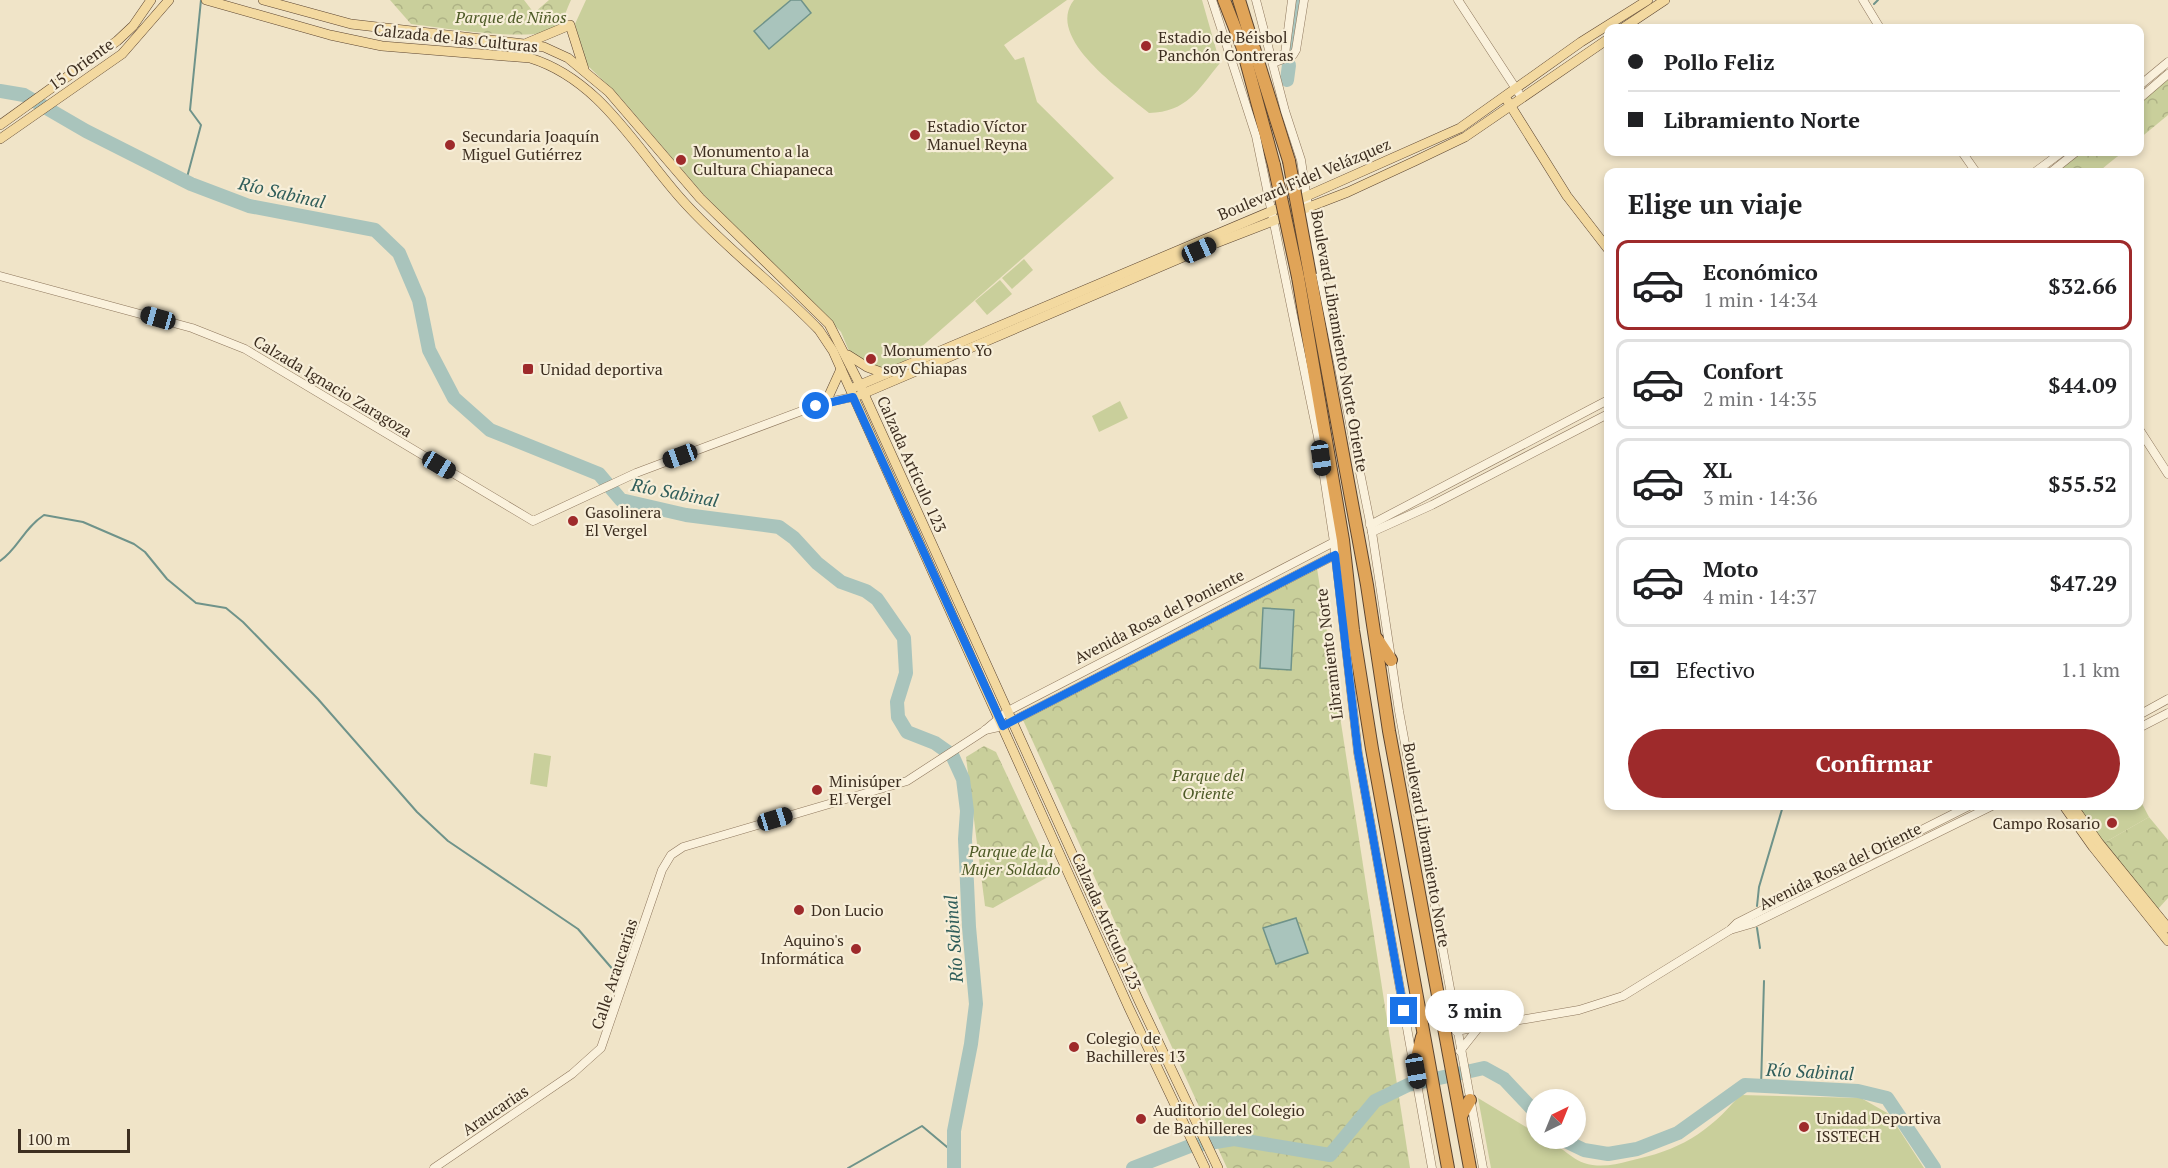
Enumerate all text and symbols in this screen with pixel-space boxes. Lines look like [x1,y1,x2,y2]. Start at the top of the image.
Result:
park label: Parque de Niños [454,6,567,28]
street label: Calzada de las Culturas [373,18,539,58]
place label: Estadio de Béisbol Panchón Contreras [1158,26,1294,66]
street label: 15 Oriente [44,33,118,95]
marker: Estadio de Béisbol Panchón Contreras [1139,39,1153,53]
text: Pollo Feliz [1664,47,1775,76]
text: Libramiento Norte [1664,105,1860,134]
place label: Estadio Víctor Manuel Reyna [927,115,1028,155]
place label: Secundaria Joaquín Miguel Gutiérrez [462,125,600,165]
marker: Estadio Víctor Manuel Reyna [908,128,922,142]
street label: Boulevard Fidel Velázquez [1214,133,1394,225]
marker: Secundaria Joaquín Miguel Gutiérrez [443,138,457,152]
place label: Monumento a la Cultura Chiapaneca [693,140,833,180]
marker: Monumento a la Cultura Chiapaneca [674,153,688,167]
water label: Río Sabinal [235,170,328,214]
text: Elige un viaje [1628,186,1802,222]
street label: Boulevard Libramiento Norte Oriente [1306,208,1374,474]
car [1179,234,1219,266]
text: Económico [1703,257,1818,286]
icon: car [1631,258,1685,312]
text: $32.66 [2048,271,2117,300]
text: 1 min · 14:34 [1703,286,1817,313]
car [138,304,178,332]
street label: Calzada Ignacio Zaragoza [249,330,417,442]
place label: Monumento Yo soy Chiapas [883,339,992,379]
marker: Monumento Yo soy Chiapas [864,352,878,366]
text: Confort [1703,356,1783,385]
icon: car [1631,357,1685,411]
place label: Unidad deportiva [540,358,663,380]
marker: Unidad deportiva [521,362,535,376]
text: $44.09 [2048,370,2117,399]
text: 2 min · 14:35 [1703,385,1817,412]
route start [802,392,829,419]
street label: Calzada Artículo 123 [872,392,952,536]
car [1310,439,1332,477]
car [660,441,700,471]
car [419,448,459,482]
text: XL [1703,455,1732,484]
icon: car [1631,456,1685,510]
text: $55.52 [2048,469,2117,498]
water label: Río Sabinal [629,472,720,512]
text: 3 min · 14:36 [1703,484,1817,511]
place label: Gasolinera El Vergel [585,501,661,541]
marker: Gasolinera El Vergel [566,514,580,528]
text: Moto [1703,554,1758,583]
icon: car [1631,555,1685,609]
street label: Avenida Rosa del Poniente [1070,564,1248,668]
text: $47.29 [2050,568,2117,597]
text: 4 min · 14:37 [1703,583,1817,610]
street label: Libramiento Norte [1310,587,1348,721]
icon: cash [1628,653,1661,686]
text: Efectivo [1676,655,1755,684]
text: 1.1 km [2061,656,2120,683]
button: Confirmar [1628,729,2120,798]
street label: Boulevard Libramiento Norte [1398,741,1456,949]
park label: Parque del Oriente [1171,764,1245,804]
place label: Minisúper El Vergel [829,770,902,810]
marker: Minisúper El Vergel [810,783,824,797]
car [755,805,795,833]
place label: Campo Rosario [1992,812,2100,834]
marker: Campo Rosario [2105,816,2119,830]
street label: Avenida Rosa del Oriente [1755,817,1925,915]
park label: Parque de la Mujer Soldado [961,840,1060,880]
street label: Calzada Artículo 123 [1067,849,1147,993]
water label: Río Sabinal [938,894,968,985]
place label: Don Lucio [811,899,884,921]
marker: Don Lucio [792,903,806,917]
street label: Calle Araucarias [586,916,642,1032]
place label: Aquino's Informática [761,929,844,969]
marker: Aquino's Informática [849,942,863,956]
callout: 3 min [1425,990,1524,1032]
route end [1390,997,1417,1024]
text: 3 min [1447,997,1502,1024]
place label: Colegio de Bachilleres 13 [1086,1027,1185,1067]
marker: Colegio de Bachilleres 13 [1067,1040,1081,1054]
car [1404,1052,1428,1090]
water label: Río Sabinal [1764,1057,1855,1085]
street label: Araucarias [457,1080,533,1140]
north arrow [1526,1089,1586,1149]
map controls [1526,1089,1586,1149]
place label: Auditorio del Colegio de Bachilleres [1153,1099,1305,1139]
place label: Unidad Deportiva ISSTECH [1816,1107,1941,1147]
marker: Auditorio del Colegio de Bachilleres [1134,1112,1148,1126]
marker: Unidad Deportiva ISSTECH [1797,1120,1811,1134]
scale bar [18,1126,130,1154]
text: 100 m [27,1128,70,1150]

